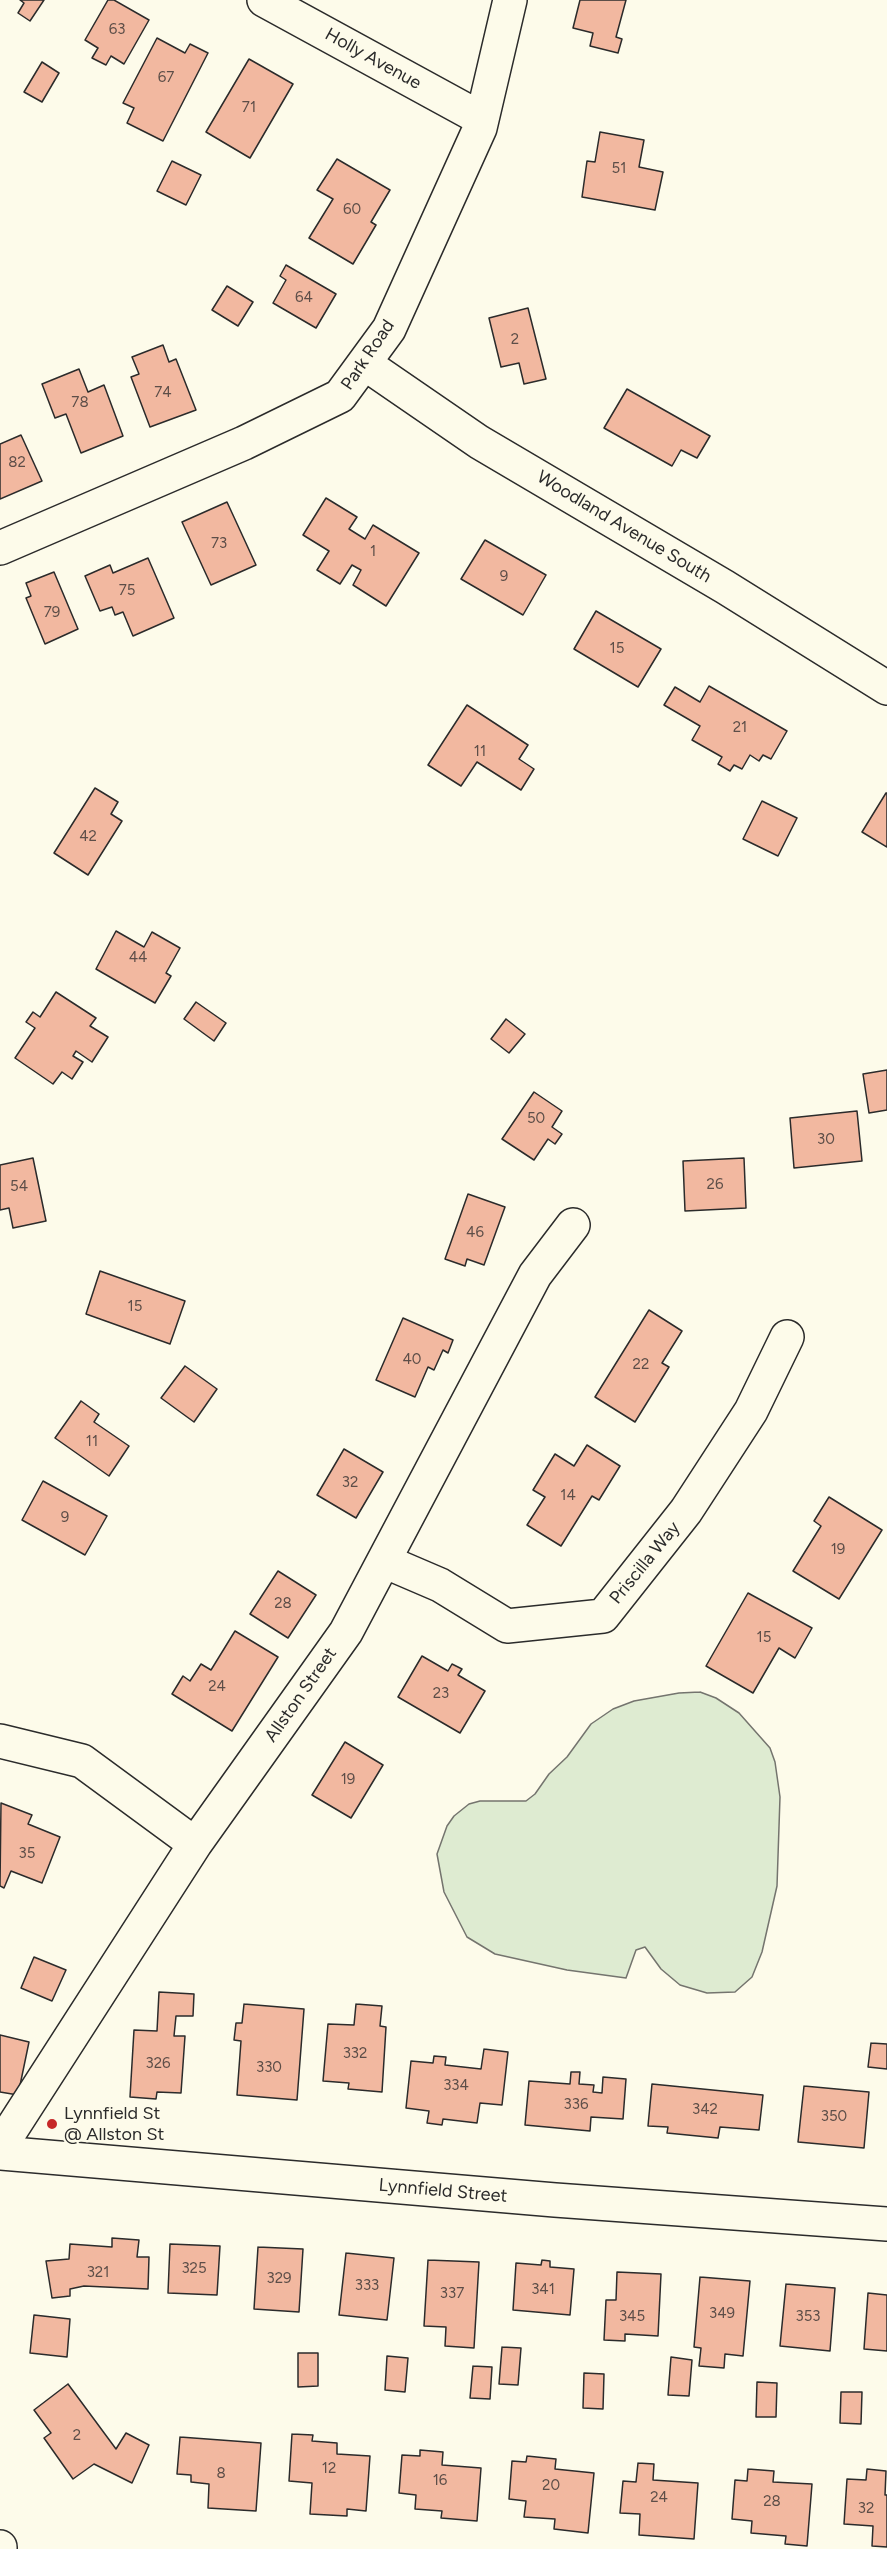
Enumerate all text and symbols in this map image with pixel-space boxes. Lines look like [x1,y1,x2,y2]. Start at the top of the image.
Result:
house number: 63 [109,21,125,39]
street label: Holly Avenue [321,24,425,94]
house number: 67 [158,69,174,87]
house number: 71 [242,99,256,117]
house number: 51 [612,160,626,178]
house number: 60 [343,201,361,219]
house number: 64 [295,289,313,307]
street label: Park Road [337,316,399,394]
house number: 2 [511,331,519,349]
house number: 74 [154,384,172,402]
house number: 78 [71,394,89,412]
house number: 82 [8,454,26,472]
street label: Woodland Avenue South [533,466,715,588]
house number: 73 [211,535,227,553]
house number: 1 [370,543,376,561]
house number: 9 [500,568,508,586]
house number: 75 [119,582,135,600]
house number: 79 [44,604,60,622]
house number: 15 [610,640,624,658]
house number: 21 [733,719,747,737]
house number: 11 [474,743,486,761]
house number: 42 [79,828,97,846]
house number: 44 [129,949,147,967]
house number: 50 [527,1110,545,1128]
house number: 30 [817,1131,835,1149]
house number: 26 [707,1176,723,1194]
house number: 54 [10,1178,28,1196]
house number: 46 [466,1224,484,1242]
house number: 15 [128,1298,142,1316]
house number: 40 [403,1351,421,1369]
house number: 22 [633,1356,649,1374]
house number: 11 [86,1433,98,1451]
house number: 32 [342,1474,358,1492]
house number: 14 [560,1487,576,1505]
house number: 9 [61,1509,69,1527]
street label: Priscilla Way [605,1518,685,1608]
house number: 19 [831,1541,845,1559]
house number: 28 [274,1595,292,1613]
house number: 15 [757,1629,771,1647]
street label: Allston Street [260,1644,342,1746]
house number: 24 [208,1678,226,1696]
house number: 23 [433,1685,449,1703]
house number: 19 [341,1771,355,1789]
house number: 35 [19,1845,35,1863]
house number: 332 [343,2045,367,2063]
house number: 326 [145,2055,171,2073]
house number: 330 [256,2059,282,2077]
house number: 334 [443,2077,469,2095]
house number: 336 [564,2096,588,2114]
house number: 342 [692,2101,718,2119]
place label: Lynnfield St @ Allston St [64,2103,164,2146]
house number: 350 [821,2108,847,2126]
marker: Lynnfield St @ Allston St [45,2117,59,2131]
street label: Lynnfield Street [378,2175,508,2207]
house number: 325 [181,2260,207,2278]
house number: 321 [87,2264,109,2282]
house number: 329 [266,2270,292,2288]
house number: 333 [355,2277,379,2295]
house number: 341 [531,2281,555,2299]
house number: 337 [440,2285,464,2303]
house number: 349 [709,2305,735,2323]
house number: 345 [619,2308,645,2326]
house number: 353 [796,2308,820,2326]
house number: 2 [73,2427,81,2445]
house number: 12 [322,2460,336,2478]
house number: 8 [216,2465,226,2483]
house number: 16 [433,2472,447,2490]
house number: 20 [542,2477,560,2495]
house number: 24 [650,2489,668,2507]
house number: 28 [763,2493,781,2511]
house number: 32 [858,2500,874,2518]

